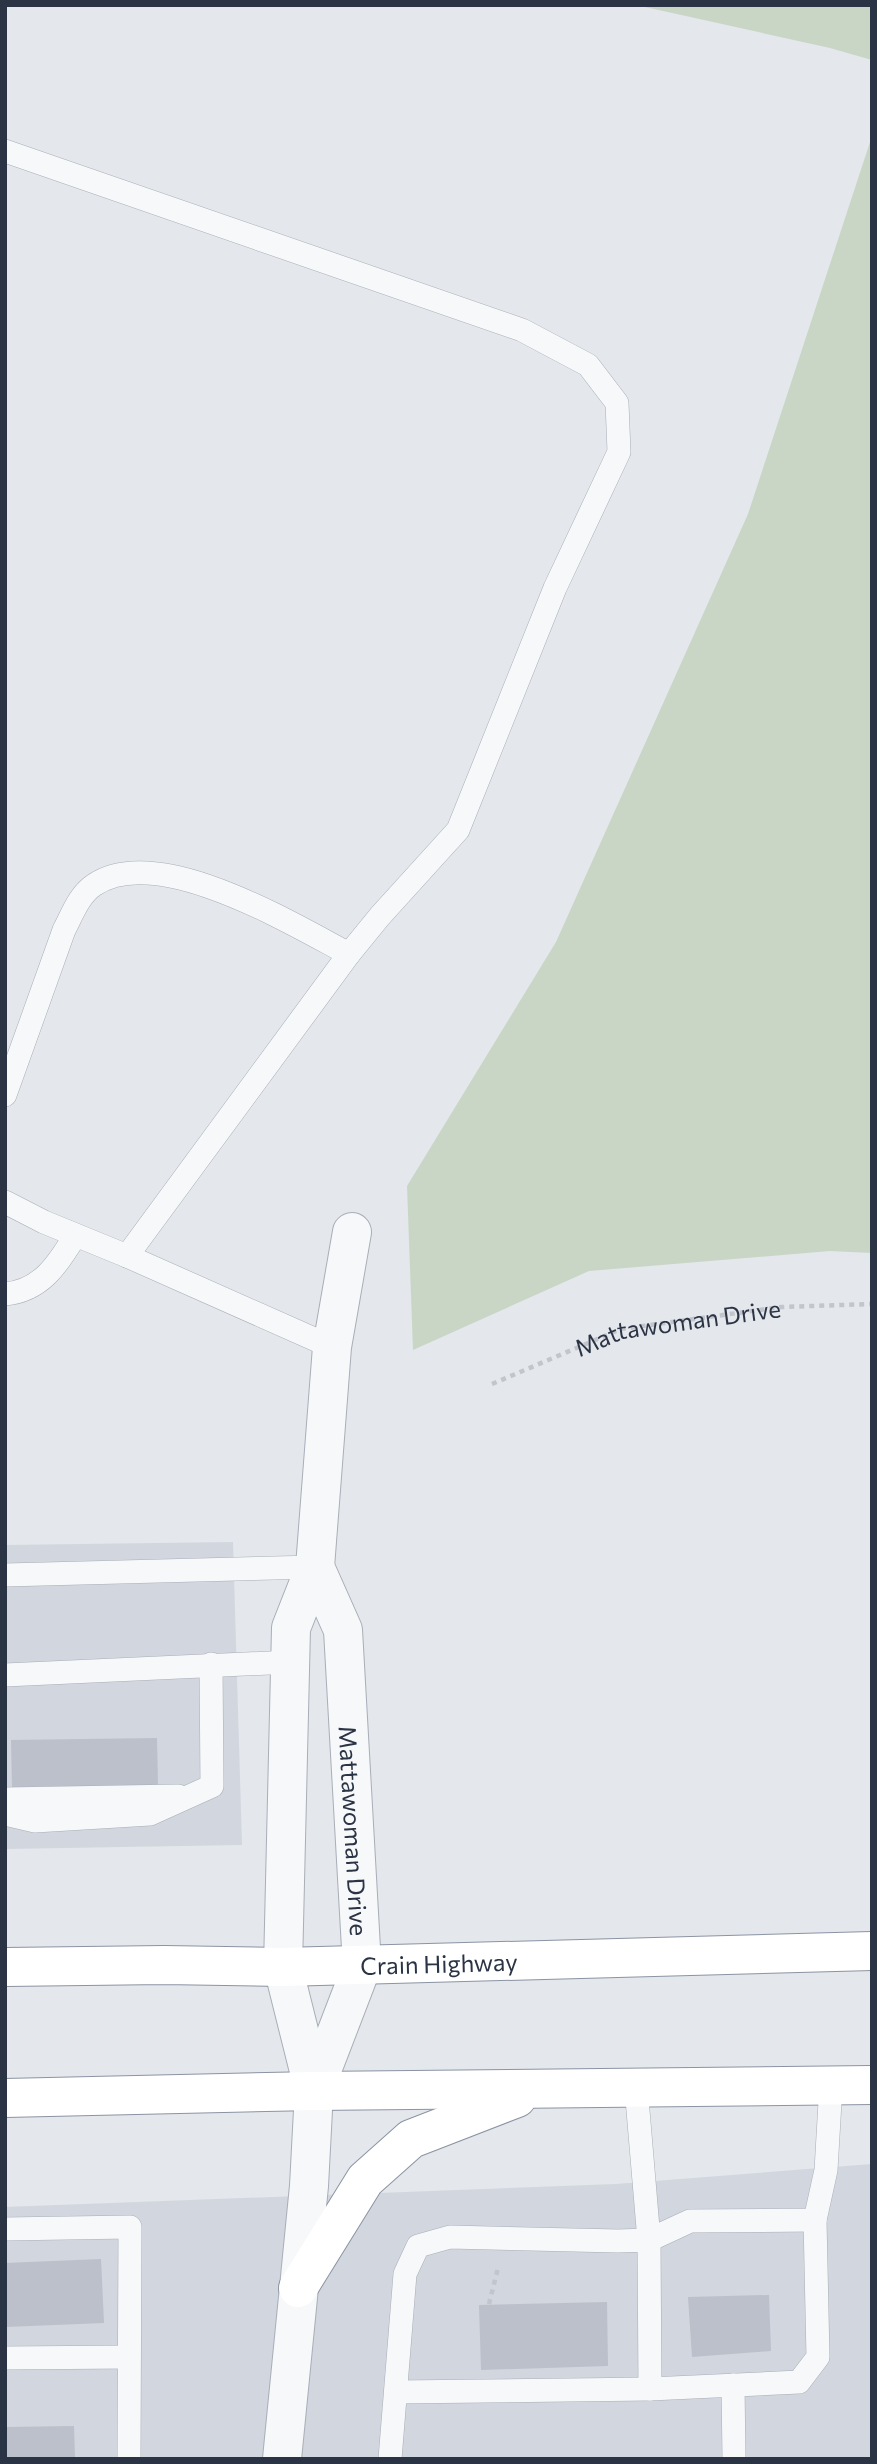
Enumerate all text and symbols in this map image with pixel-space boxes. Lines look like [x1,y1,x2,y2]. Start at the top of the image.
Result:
street label: Mattawoman Drive [570,1293,782,1362]
street label: Mattawoman Drive [334,1725,375,1937]
street label: Crain Highway [360,1946,518,1979]

